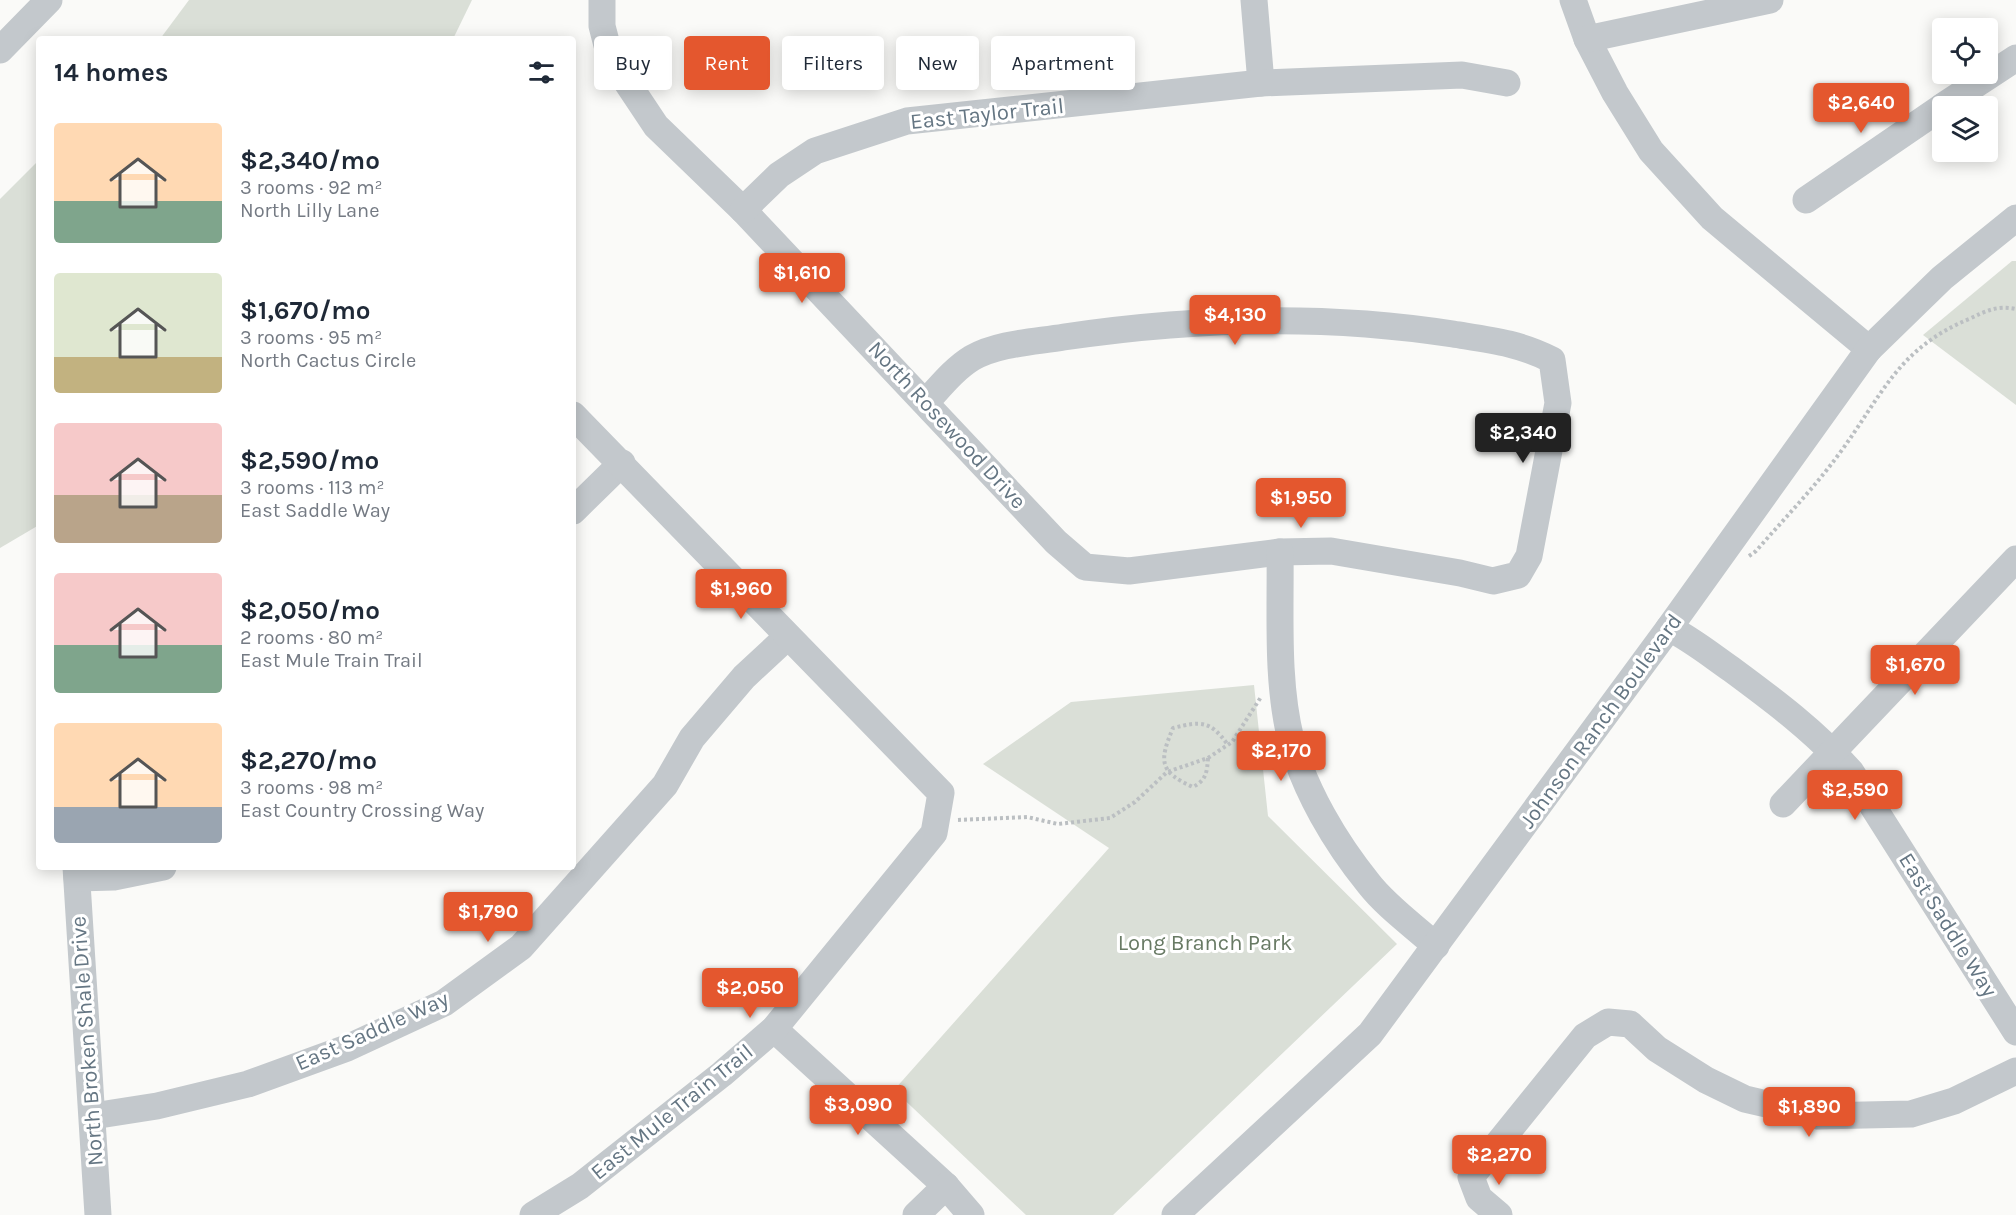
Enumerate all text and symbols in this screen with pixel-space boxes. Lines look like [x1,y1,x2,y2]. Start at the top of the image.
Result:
map controls [1932,18,1998,162]
button: locate [1932,18,1998,84]
chip: Buy [594,36,672,90]
chip: Rent [684,36,770,90]
chip: Filters [782,36,884,90]
chip: New [896,36,979,90]
chip: Apartment [991,36,1135,90]
icon: filters [525,56,558,89]
text: 14 homes [54,57,168,88]
pin: $2,640 [1812,83,1910,134]
text: $2,640 [1827,91,1895,114]
street label: East Taylor Trail [909,93,1065,135]
button: layers [1932,96,1998,162]
text: $2,340/mo [240,145,380,176]
icon: home [102,147,174,219]
text: 3 rooms · 92 m² [240,176,383,199]
text: North Lilly Lane [240,199,379,222]
pin: $1,610 [753,253,851,304]
text: $1,610 [773,261,831,284]
text: $1,670/mo [240,295,371,326]
pin: $4,130 [1186,295,1284,346]
icon: home [102,297,174,369]
text: $4,130 [1204,303,1266,326]
text: 3 rooms · 95 m² [240,326,382,349]
street label: North Rosewood Drive [863,336,1031,514]
text: North Cactus Circle [240,349,416,372]
pin: $2,340 [1474,413,1572,464]
text: $2,340 [1489,421,1557,444]
text: $2,590/mo [240,445,379,476]
icon: home [102,447,174,519]
text: 3 rooms · 113 m² [240,476,384,499]
pin: $1,950 [1252,478,1350,529]
text: $1,950 [1270,486,1332,509]
text: East Saddle Way [240,499,390,522]
pin: $1,960 [692,569,790,620]
text: $1,960 [710,577,772,600]
text: $2,050/mo [240,595,380,626]
icon: home [102,597,174,669]
street label: Johnson Ranch Boulevard [1514,609,1688,833]
text: 2 rooms · 80 m² [240,626,383,649]
pin: $1,670 [1866,645,1964,696]
text: East Mule Train Trail [240,649,423,672]
text: $1,670 [1885,653,1945,676]
pin: $2,170 [1232,731,1330,782]
text: $2,170 [1251,739,1311,762]
text: $2,270/mo [240,745,377,776]
icon: home [102,747,174,819]
pin: $2,590 [1806,770,1904,821]
text: 3 rooms · 98 m² [240,776,383,799]
text: $2,590 [1821,778,1889,801]
text: East Country Crossing Way [240,799,484,822]
street label: East Saddle Way [1893,848,2003,1002]
pin: $1,790 [439,892,537,943]
text: $1,790 [458,900,518,923]
street label: North Broken Shale Drive [65,915,109,1167]
park label: Long Branch Park [1118,930,1292,956]
pin: $2,050 [701,968,799,1019]
text: $2,050 [716,976,784,999]
street label: East Saddle Way [291,986,453,1076]
street label: East Mule Train Trail [586,1039,758,1185]
pin: $3,090 [809,1085,907,1136]
pin: $1,890 [1760,1087,1858,1138]
text: $3,090 [824,1093,892,1116]
text: $1,890 [1777,1095,1841,1118]
pin: $2,270 [1450,1135,1548,1186]
text: $2,270 [1466,1143,1532,1166]

